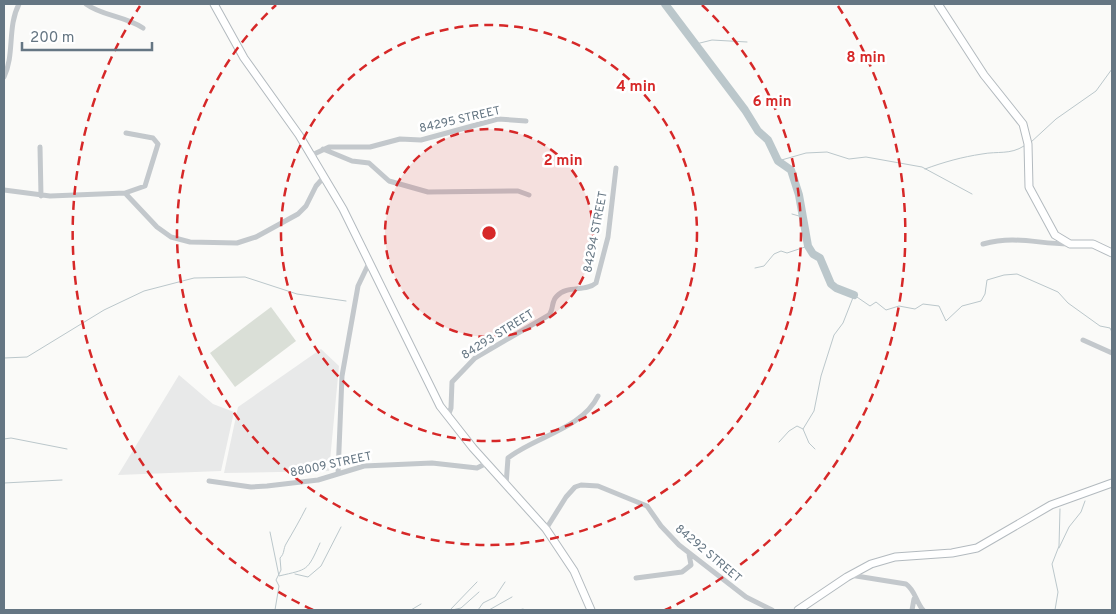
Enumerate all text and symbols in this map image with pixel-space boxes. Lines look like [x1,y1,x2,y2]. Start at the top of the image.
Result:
scale bar [22,20,152,52]
text: 200 m [30,29,75,48]
text: 8 min [846,49,886,68]
text: 4 min [616,78,656,97]
text: 6 min [752,93,792,112]
street label: 84295 STREET [418,103,502,137]
text: 2 min [543,152,583,171]
street label: 84294 STREET [580,190,612,274]
centre of rings [480,224,498,242]
street label: 84293 STREET [459,306,537,364]
street label: 88009 STREET [289,449,373,481]
street label: 84292 STREET [671,521,745,587]

